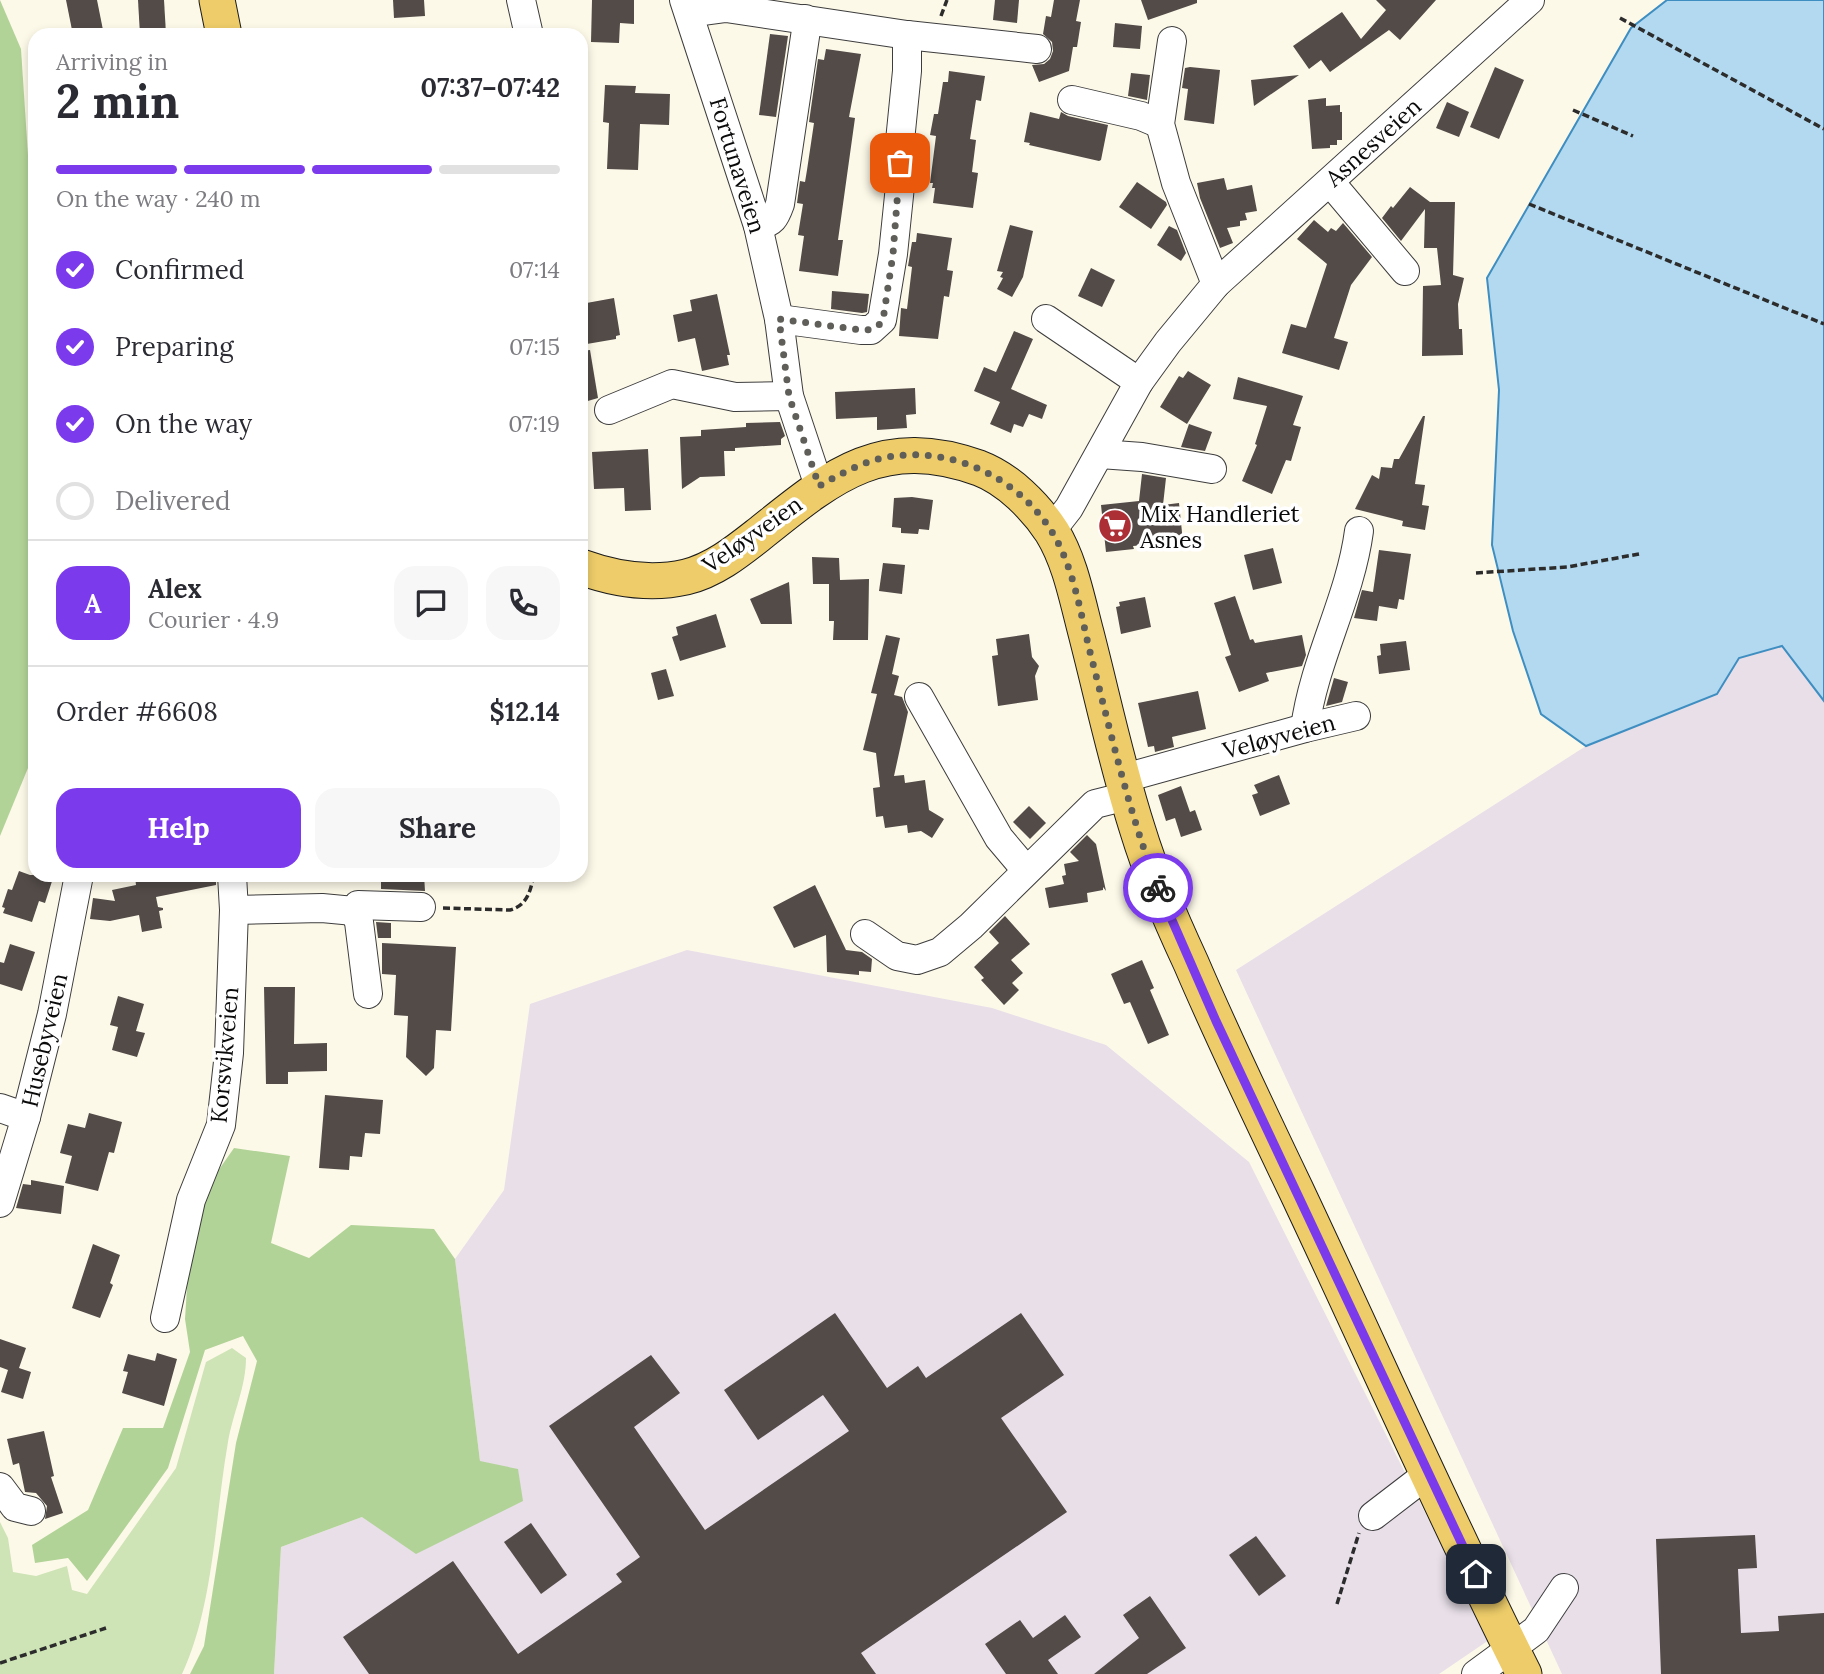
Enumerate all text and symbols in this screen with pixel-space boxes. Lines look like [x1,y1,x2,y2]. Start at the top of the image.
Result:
text: Arriving in [56,47,168,76]
text: 07:37–07:42 [421,71,560,104]
text: 2 min [56,72,179,131]
street label: Asnesveien [1318,91,1427,193]
street label: Fortunaveien [704,93,772,237]
pin [870,133,930,193]
icon: bag [881,144,919,182]
text: On the way · 240 m [56,184,261,213]
icon: check [56,251,94,289]
text: Confirmed [115,253,244,286]
text: 07:14 [509,255,560,284]
icon: check [56,328,94,366]
text: Preparing [115,330,234,363]
text: 07:15 [509,332,560,361]
icon: check [56,405,94,443]
text: On the way [115,407,252,440]
text: 07:19 [508,409,560,438]
text: Delivered [115,484,231,517]
street label: Veløyveien [696,489,807,579]
place label: Mix Handleriet Asnes [1139,499,1300,554]
supermarket icon: Mix Handleriet Asnes [1096,507,1134,545]
button: chat [394,566,468,640]
button: phone [486,566,560,640]
text: Alex [148,572,202,605]
text: A [84,587,102,620]
text: Courier · 4.9 [148,605,279,634]
text: Order #6608 [56,695,218,728]
text: $12.14 [489,695,560,728]
street label: Veløyveien [1219,707,1338,765]
button: Help [56,788,301,868]
button: Share [315,788,560,868]
courier [1123,853,1193,923]
icon: bike [1139,869,1177,907]
street label: Husebyveien [15,970,73,1110]
street label: Korsvikveien [204,986,244,1124]
pin [1446,1544,1506,1604]
icon: home [1457,1555,1495,1593]

